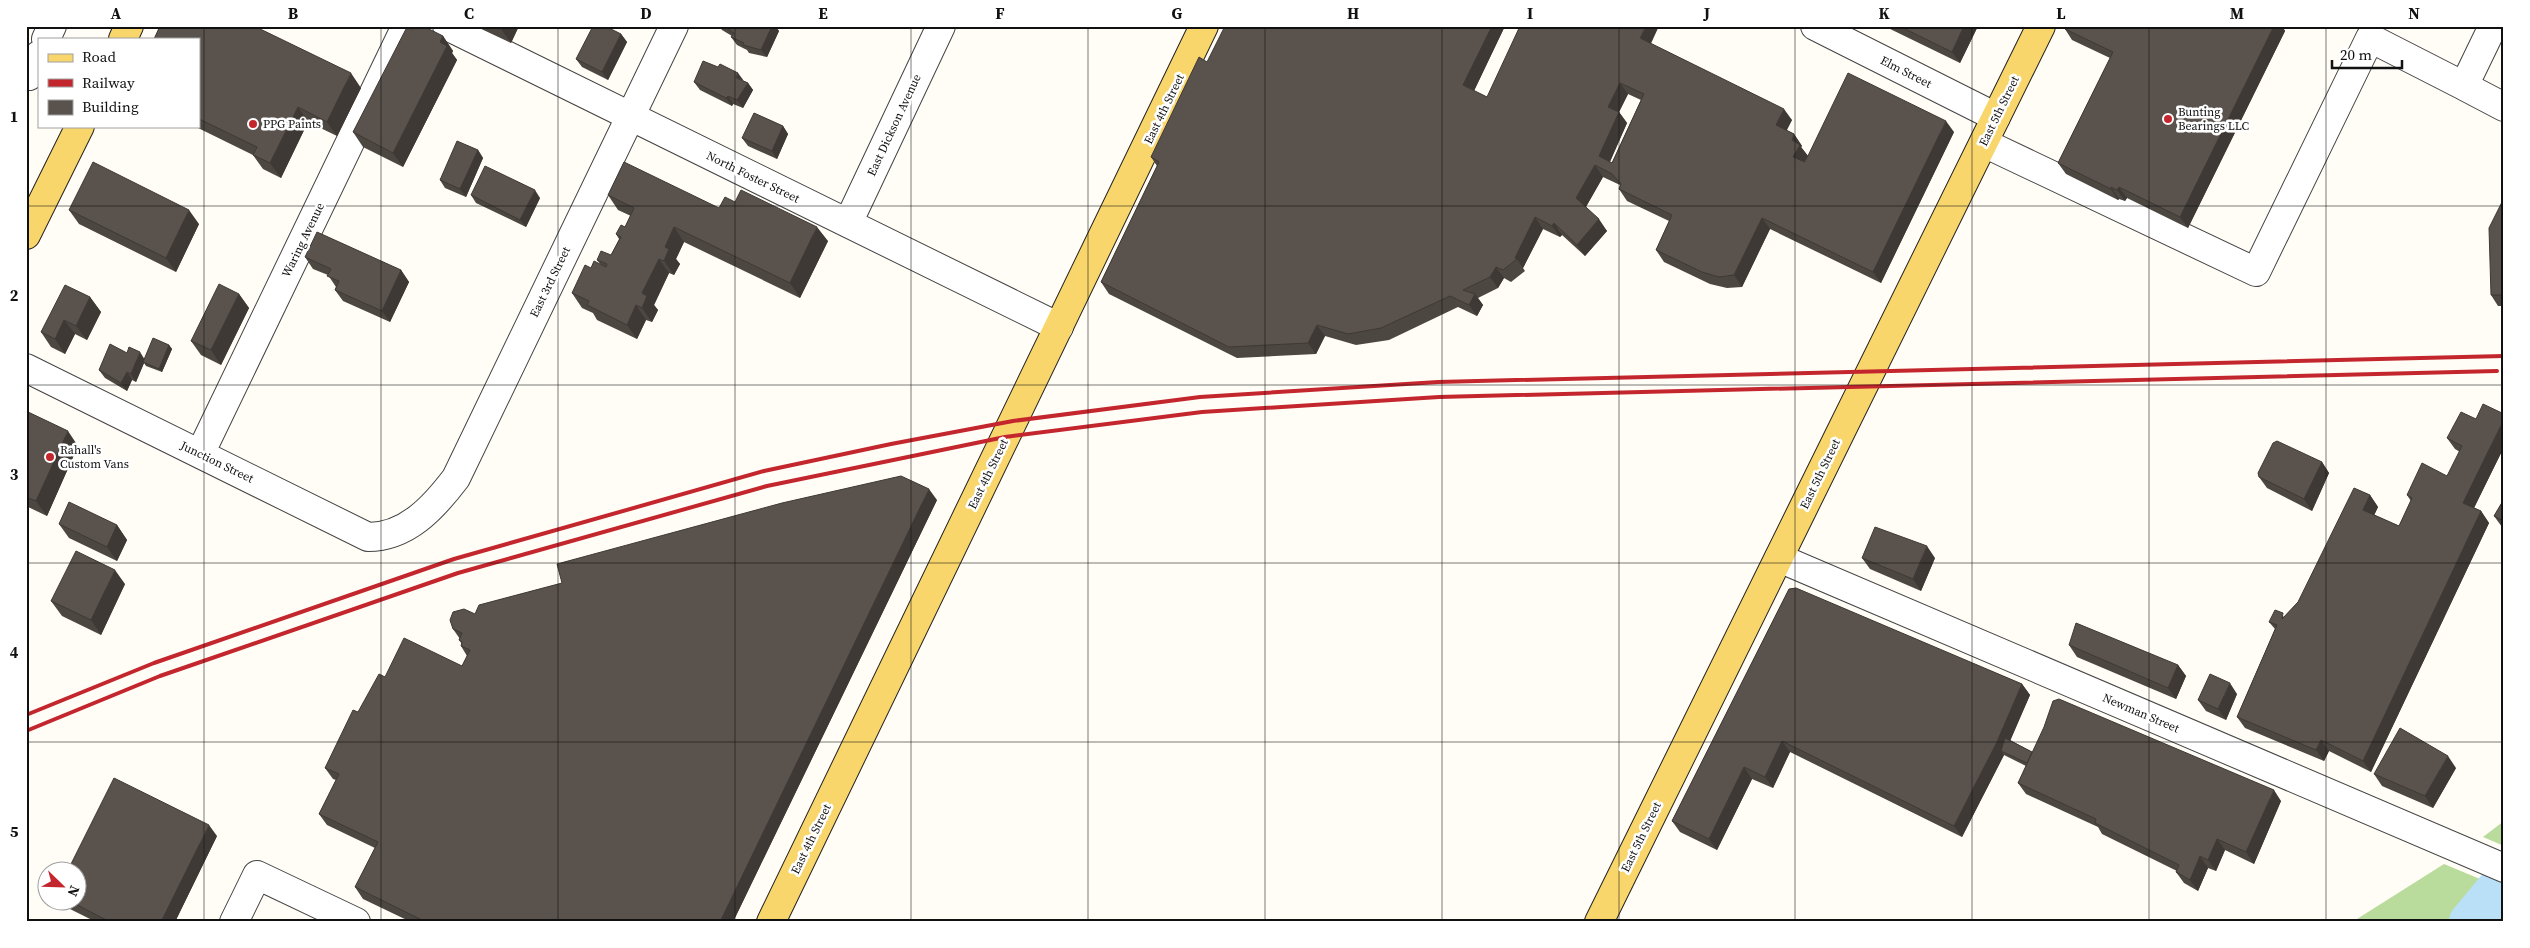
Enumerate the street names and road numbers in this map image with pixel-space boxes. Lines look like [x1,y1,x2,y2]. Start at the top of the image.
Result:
street label: Elm Street [1878,52,1934,92]
street label: East Dickson Avenue [863,71,925,179]
street label: East 4th Street [1140,71,1188,147]
street label: East 5th Street [1975,73,2023,149]
street label: North Foster Street [704,148,802,207]
street label: Waring Avenue [278,200,328,280]
street label: East 3rd Street [526,244,574,320]
street label: East 4th Street [964,436,1012,512]
street label: East 5th Street [1796,436,1844,512]
street label: Junction Street [177,437,256,487]
street label: Newman Street [2100,690,2182,736]
street label: East 5th Street [1617,799,1665,875]
street label: East 4th Street [787,801,835,877]

